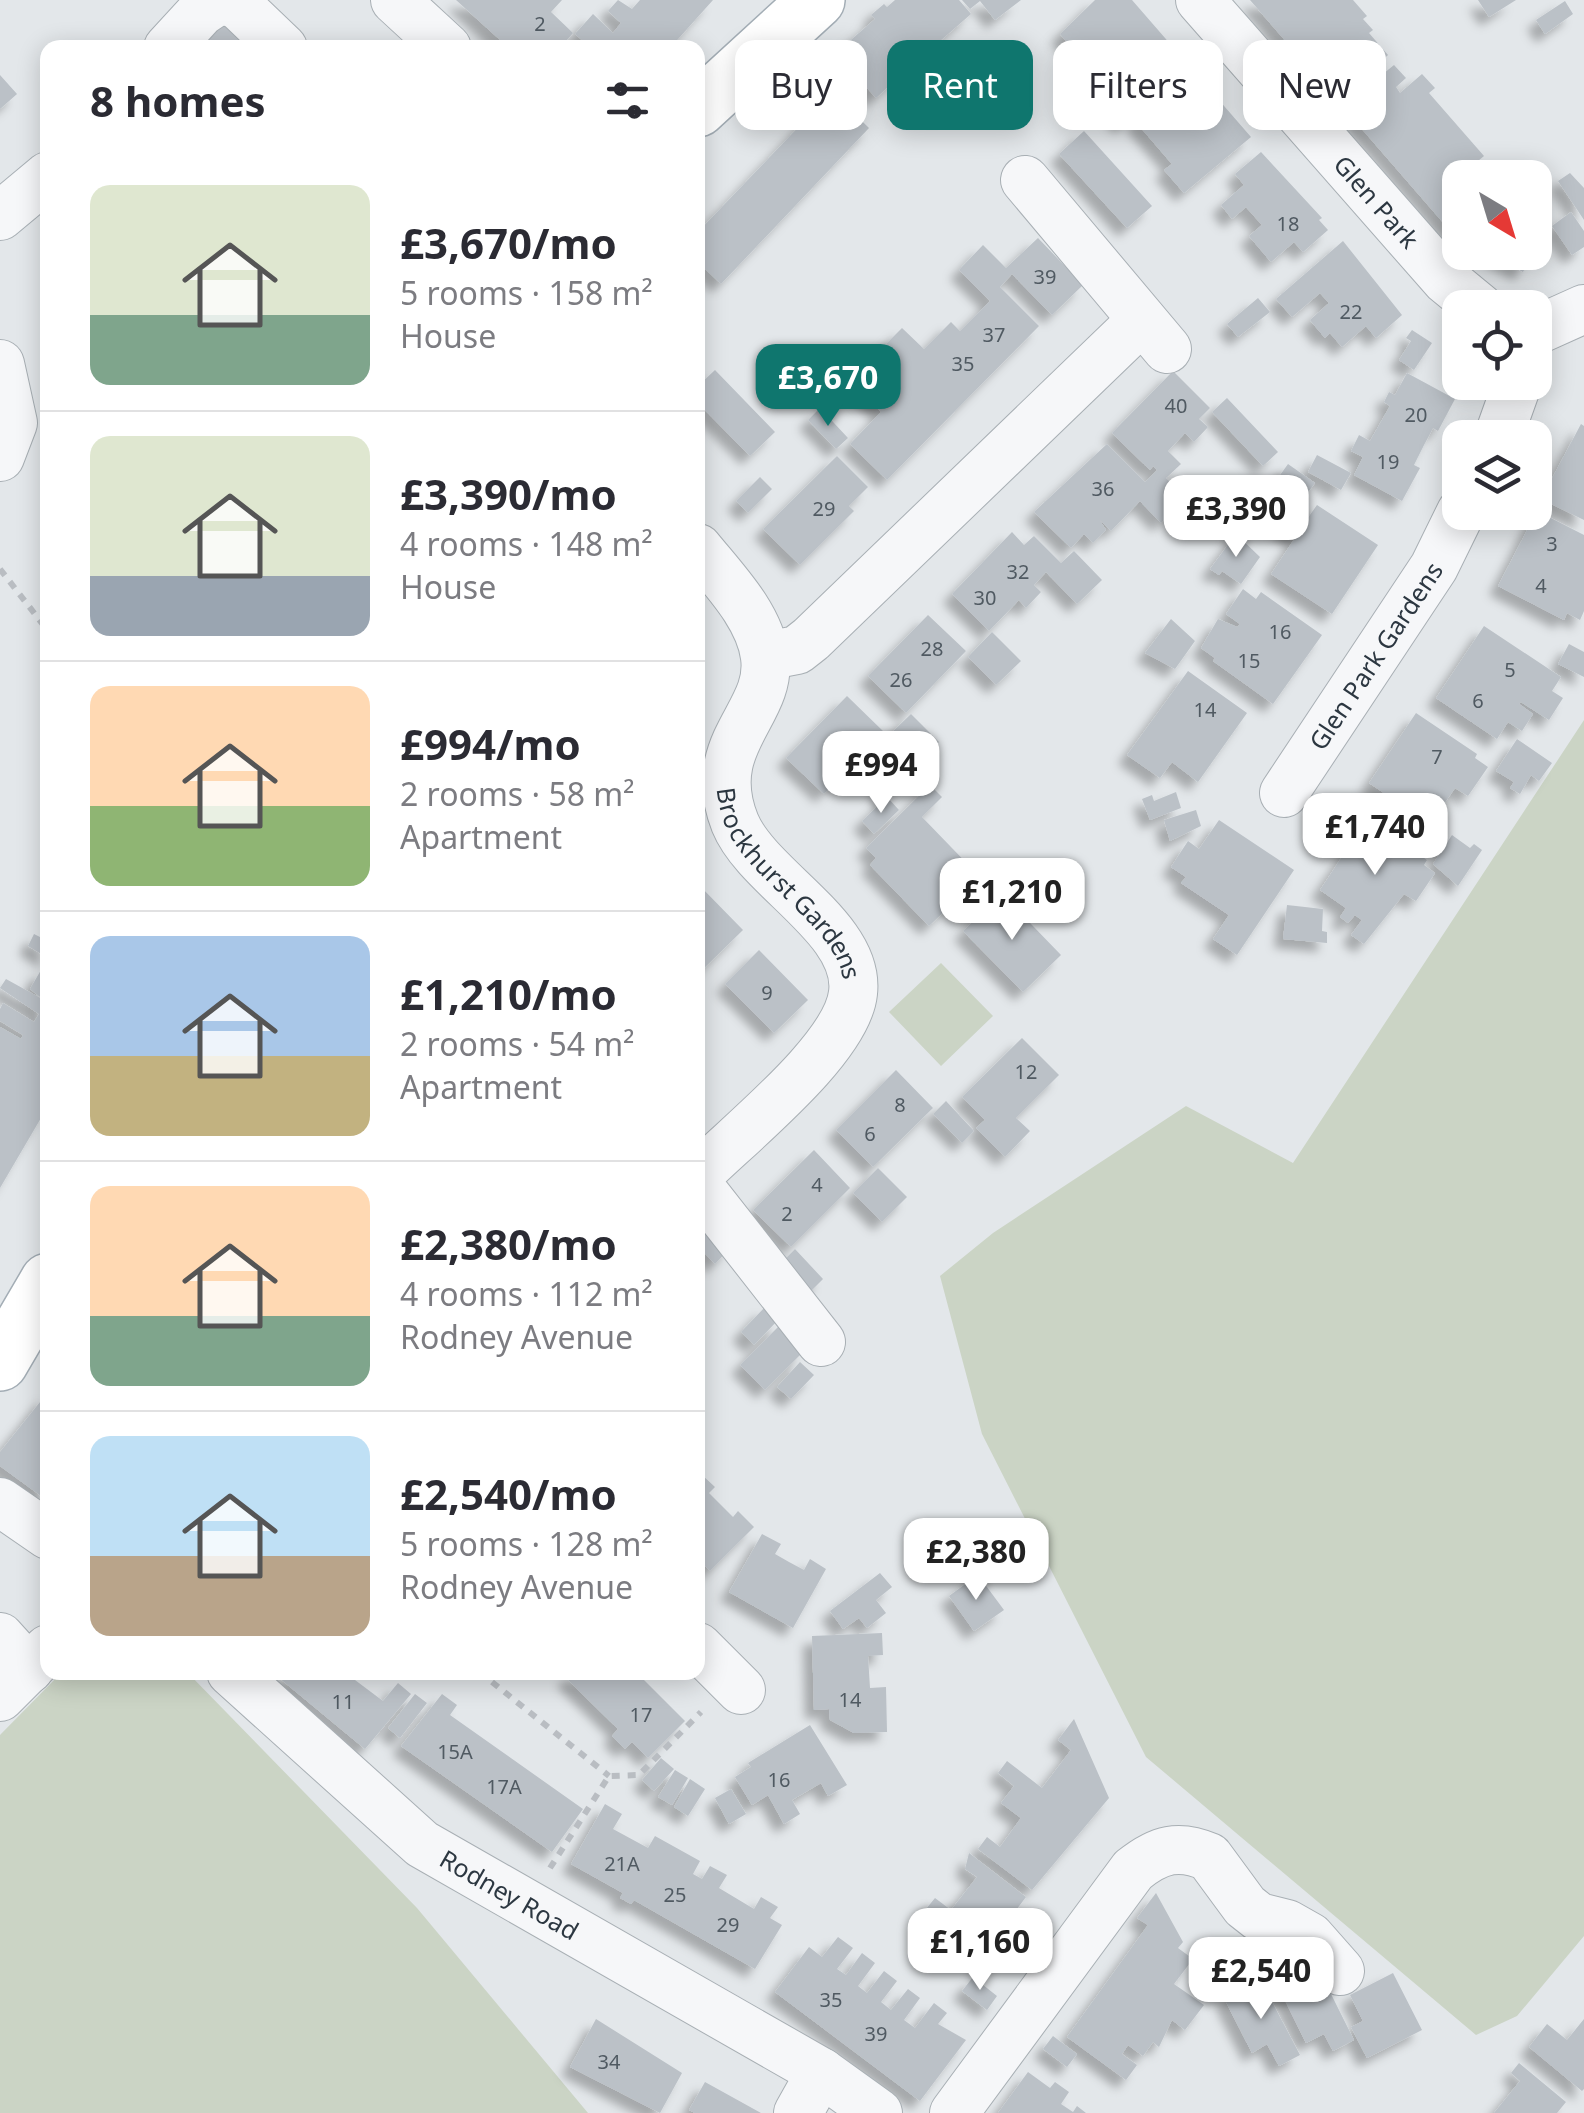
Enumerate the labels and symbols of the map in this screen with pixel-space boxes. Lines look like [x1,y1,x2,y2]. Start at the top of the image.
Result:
house number: 2 [534,10,546,37]
street label: Glen Park [1327,147,1428,256]
north arrow [1442,160,1552,270]
house number: 18 [1277,210,1299,237]
house number: 39 [1034,263,1056,290]
house number: 22 [1340,298,1362,325]
house number: 37 [983,321,1005,348]
pin: £3,670 [747,344,909,429]
house number: 35 [952,350,974,377]
house number: 40 [1165,392,1187,419]
house number: 20 [1405,401,1427,428]
house number: 19 [1377,448,1399,475]
house number: 36 [1092,475,1114,502]
pin: £3,390 [1155,475,1317,560]
house number: 29 [813,495,835,522]
house number: 3 [1546,530,1558,557]
street label: Glen Park Gardens [1300,555,1450,756]
house number: 32 [1007,558,1029,585]
house number: 4 [1535,572,1547,599]
house number: 30 [974,584,996,611]
house number: 16 [1269,618,1291,645]
house number: 28 [921,635,943,662]
house number: 15 [1238,647,1260,674]
house number: 5 [1504,656,1516,683]
house number: 26 [890,666,912,693]
house number: 6 [1472,687,1484,714]
house number: 14 [1194,696,1217,723]
pin: £994 [822,731,940,816]
house number: 7 [1431,743,1443,770]
street label: Brockhurst Gardens [710,785,870,982]
pin: £1,740 [1294,793,1456,878]
pin: £1,210 [931,858,1093,943]
house number: 9 [761,979,773,1006]
house number: 12 [1015,1058,1037,1085]
house number: 8 [894,1091,906,1118]
house number: 6 [864,1120,876,1147]
house number: 4 [811,1171,823,1198]
house number: 2 [781,1200,793,1227]
pin: £2,380 [895,1518,1057,1603]
house number: 14 [839,1686,862,1713]
house number: 11 [332,1688,354,1715]
house number: 17 [630,1701,652,1728]
house number: 15A [437,1738,473,1765]
house number: 16 [768,1766,790,1793]
house number: 17A [486,1773,522,1800]
street label: Rodney Road [434,1841,585,1947]
house number: 21A [604,1850,640,1877]
house number: 25 [664,1881,686,1908]
pin: £1,160 [899,1908,1061,1993]
house number: 29 [717,1911,739,1938]
pin: £2,540 [1180,1937,1342,2022]
house number: 35 [820,1986,842,2013]
house number: 39 [865,2020,887,2047]
house number: 34 [598,2048,621,2075]

